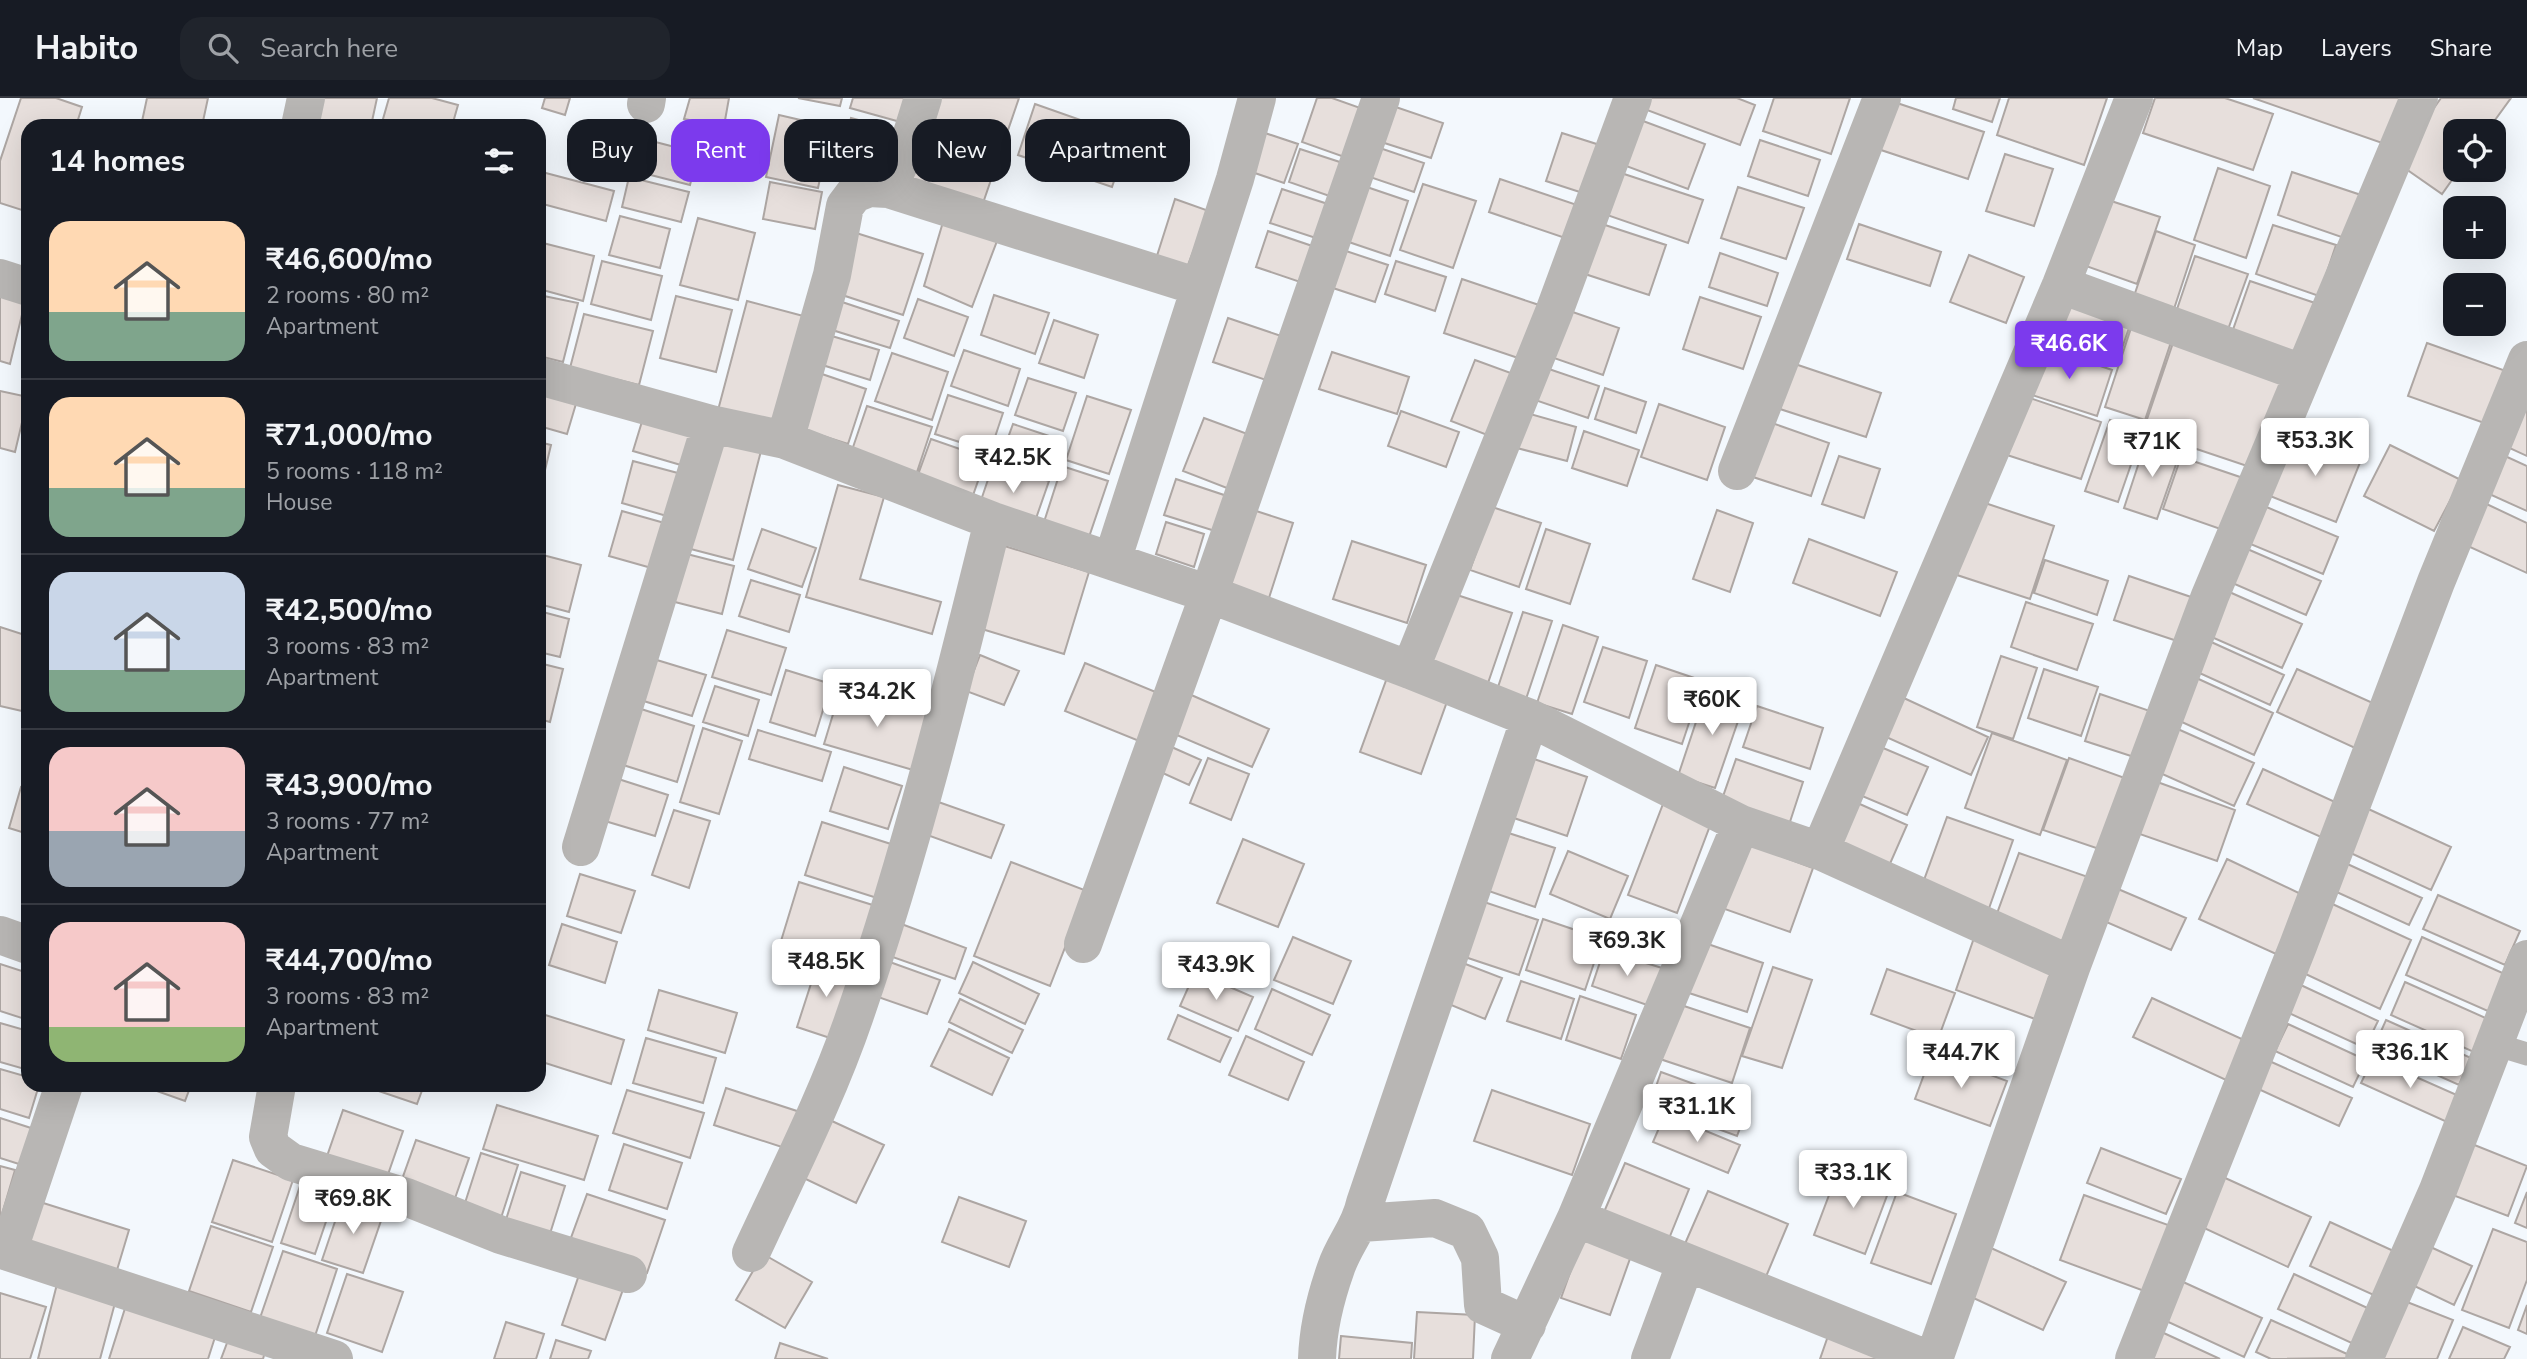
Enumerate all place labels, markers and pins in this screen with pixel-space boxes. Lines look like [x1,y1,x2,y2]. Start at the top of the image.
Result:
pin: ₹46.6K [2012,322,2126,381]
pin: ₹53.3K [2258,418,2372,478]
pin: ₹71K [2111,420,2193,479]
pin: ₹42.5K [956,436,1070,495]
pin: ₹34.2K [820,670,934,729]
pin: ₹60K [1671,678,1753,737]
pin: ₹69.3K [1570,918,1684,978]
pin: ₹48.5K [769,940,883,999]
pin: ₹43.9K [1159,942,1273,1002]
pin: ₹44.7K [1904,1030,2018,1090]
pin: ₹36.1K [2353,1030,2467,1090]
pin: ₹31.1K [1640,1084,1754,1144]
pin: ₹33.1K [1796,1150,1910,1210]
pin: ₹69.8K [296,1176,410,1236]

